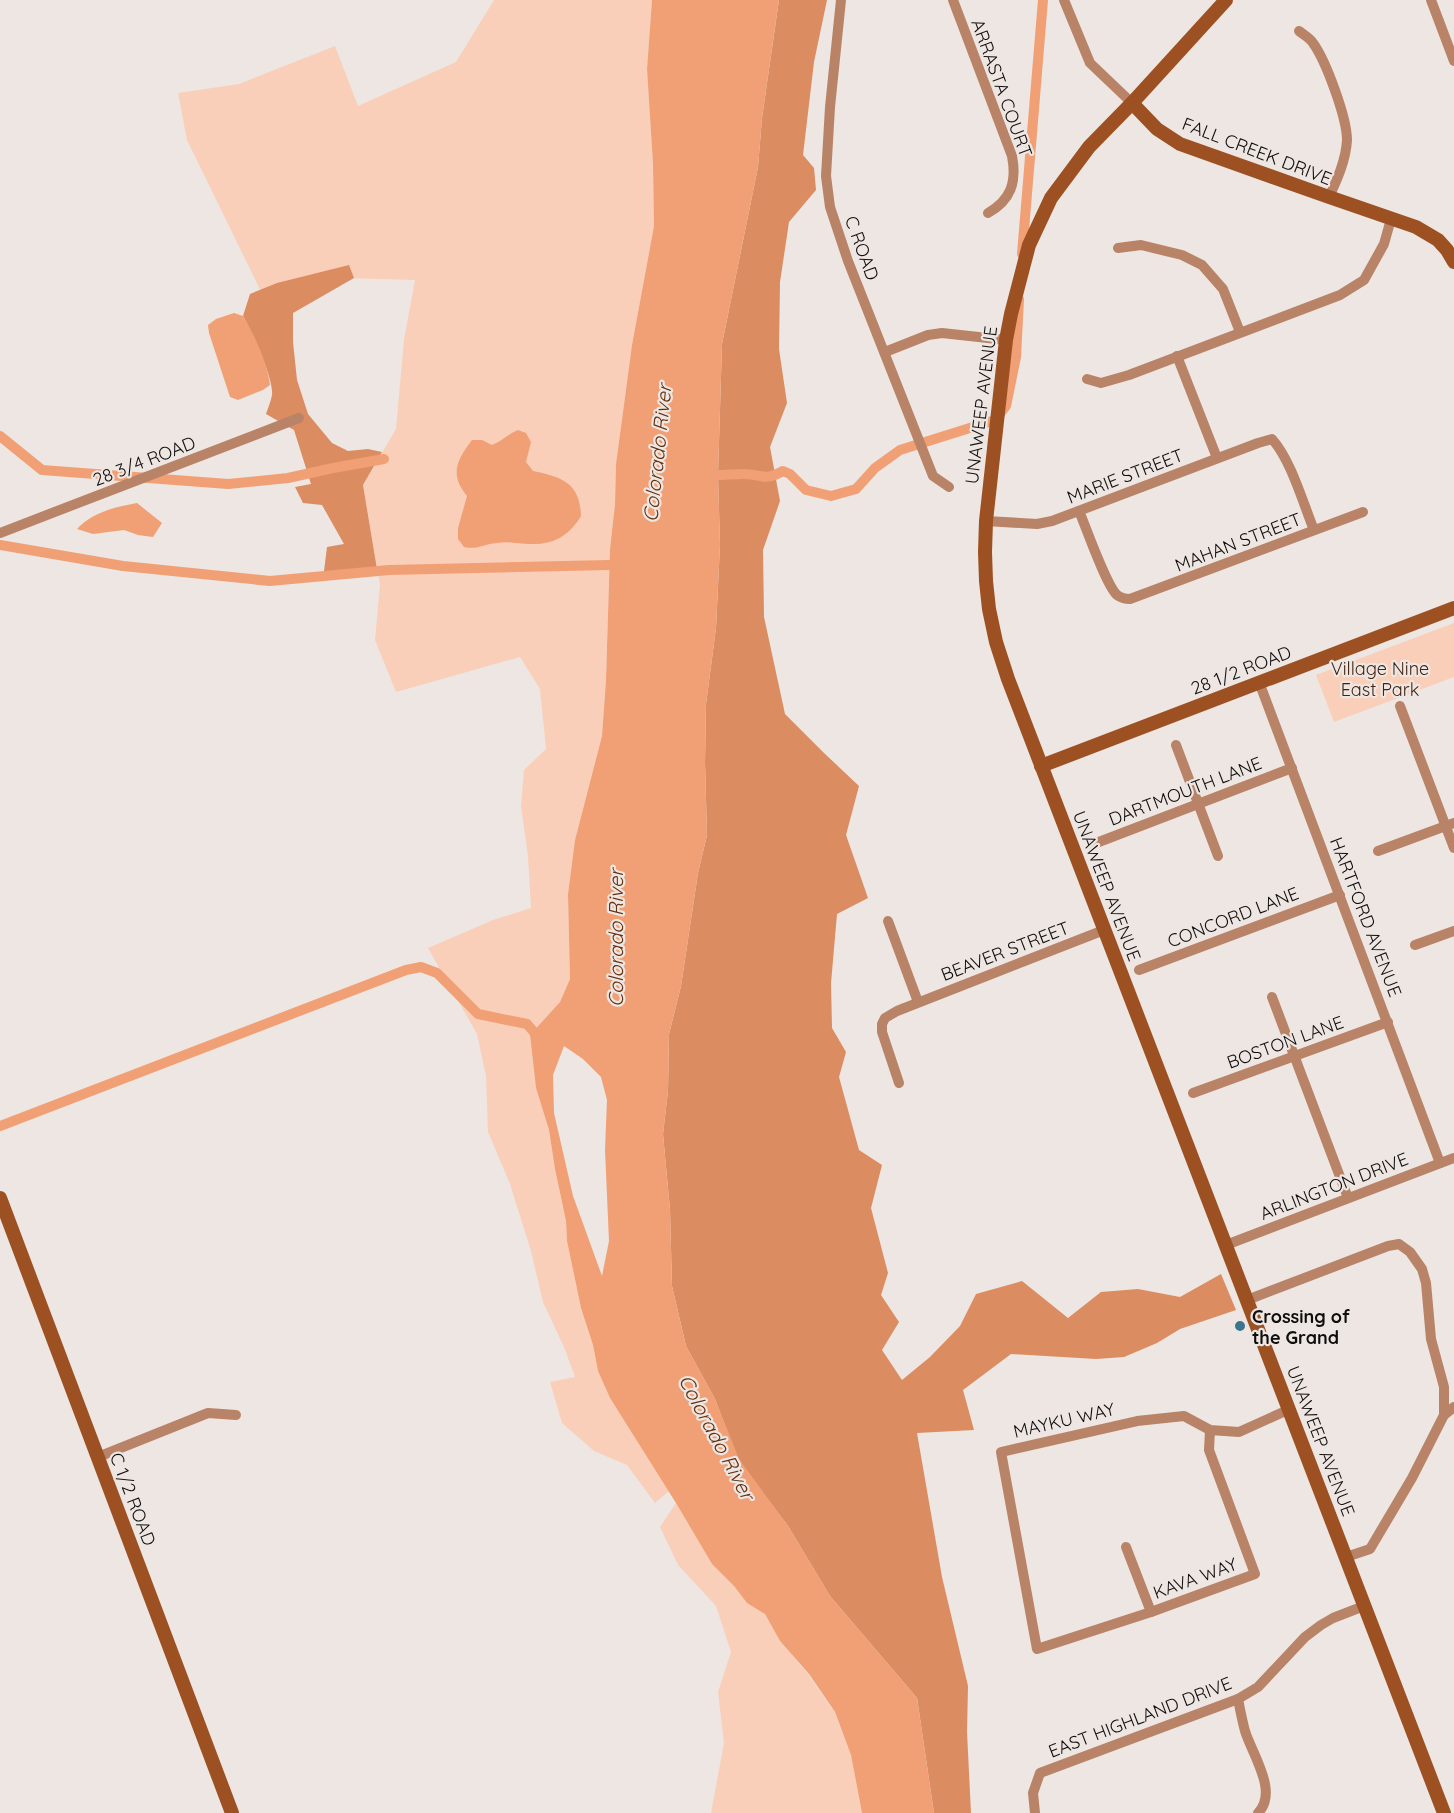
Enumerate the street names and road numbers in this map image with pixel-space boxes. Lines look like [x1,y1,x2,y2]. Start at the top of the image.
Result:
street label: ARRASTA COURT [966,16,1038,160]
street label: FALL CREEK DRIVE [1179,112,1335,190]
street label: C ROAD [840,213,884,283]
street label: UNAWEEP AVENUE [960,325,1002,485]
street label: 28 3/4 ROAD [89,431,199,491]
street label: MARIE STREET [1064,443,1186,509]
street label: MAHAN STREET [1172,507,1305,577]
street label: 28 1/2 ROAD [1188,640,1295,700]
street label: DARTMOUTH LANE [1105,751,1265,831]
street label: UNAWEEP AVENUE [1068,808,1146,964]
street label: HARTFORD AVENUE [1325,834,1407,1000]
street label: CONCORD LANE [1164,881,1302,953]
street label: BEAVER STREET [938,916,1072,986]
street label: BOSTON LANE [1224,1010,1346,1074]
street label: ARLINGTON DRIVE [1257,1147,1411,1225]
street label: UNAWEEP AVENUE [1282,1363,1360,1519]
street label: MAYKU WAY [1011,1397,1117,1443]
street label: C 1/2 ROAD [105,1449,161,1549]
street label: KAVA WAY [1150,1552,1240,1604]
street label: EAST HIGHLAND DRIVE [1045,1671,1235,1763]

